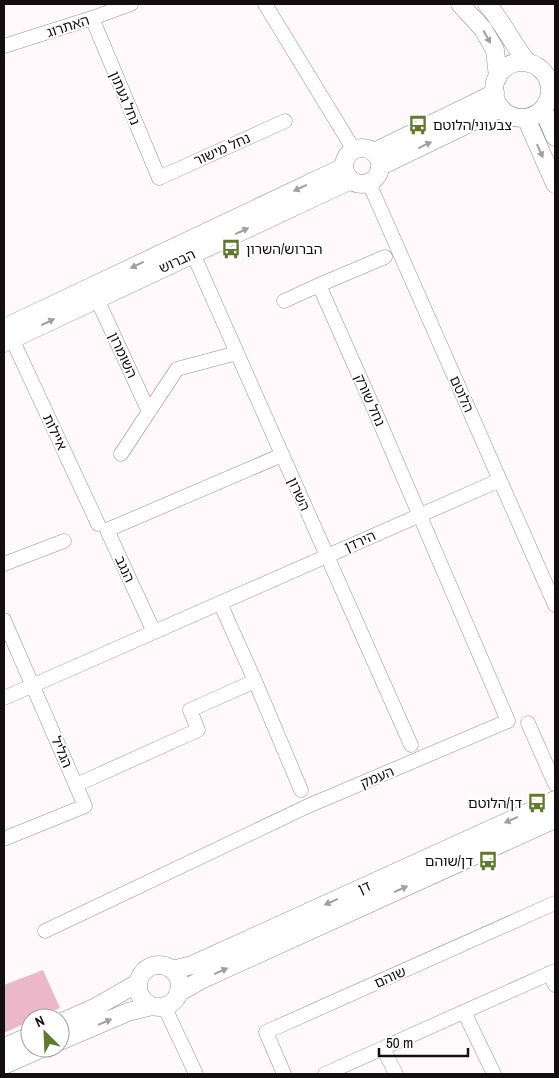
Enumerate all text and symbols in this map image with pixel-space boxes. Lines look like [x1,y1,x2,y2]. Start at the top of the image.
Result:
street label: האתרוג [44,11,92,41]
one-way arrow [483,29,491,44]
street label: נחל געתון [106,68,144,128]
bus stop icon: צבעוני/הלוטם [407,114,429,136]
place label: צבעוני/הלוטם [433,116,512,134]
street label: נחל מישור [191,129,253,169]
one-way arrow [418,141,432,149]
one-way arrow [537,144,545,158]
one-way arrow [292,184,307,192]
one-way arrow [235,227,249,235]
bus stop icon: הברוש/השרון [220,238,242,260]
place label: הברוש/השרון [246,240,322,258]
street label: הברוש [156,245,198,277]
one-way arrow [130,262,144,270]
one-way arrow [41,318,55,326]
street label: השומרון [105,329,141,381]
street label: נחל שורק [351,371,389,429]
street label: הלוטם [446,373,478,415]
street label: איילות [39,411,71,453]
street label: השרון [284,474,314,514]
street label: הירדן [342,526,378,556]
street label: הנגב [111,553,139,585]
street label: הגליל [47,734,77,770]
street label: העמק [357,762,397,792]
bus stop icon: דן/הלוטם [526,792,548,814]
place label: דן/הלוטם [468,794,522,812]
one-way arrow [504,817,518,825]
bus stop icon: דן/שוהם [477,850,499,872]
place label: דן/שוהם [425,852,473,870]
street label: דן [355,876,374,898]
one-way arrow [394,885,408,893]
one-way arrow [324,898,338,906]
street label: שוהם [371,962,409,992]
one-way arrow [214,967,228,975]
north arrow [20,1008,70,1058]
text: N [32,1011,47,1031]
one-way arrow [98,1018,113,1026]
scale bar [379,1026,468,1058]
text: 50 m [386,1032,413,1053]

